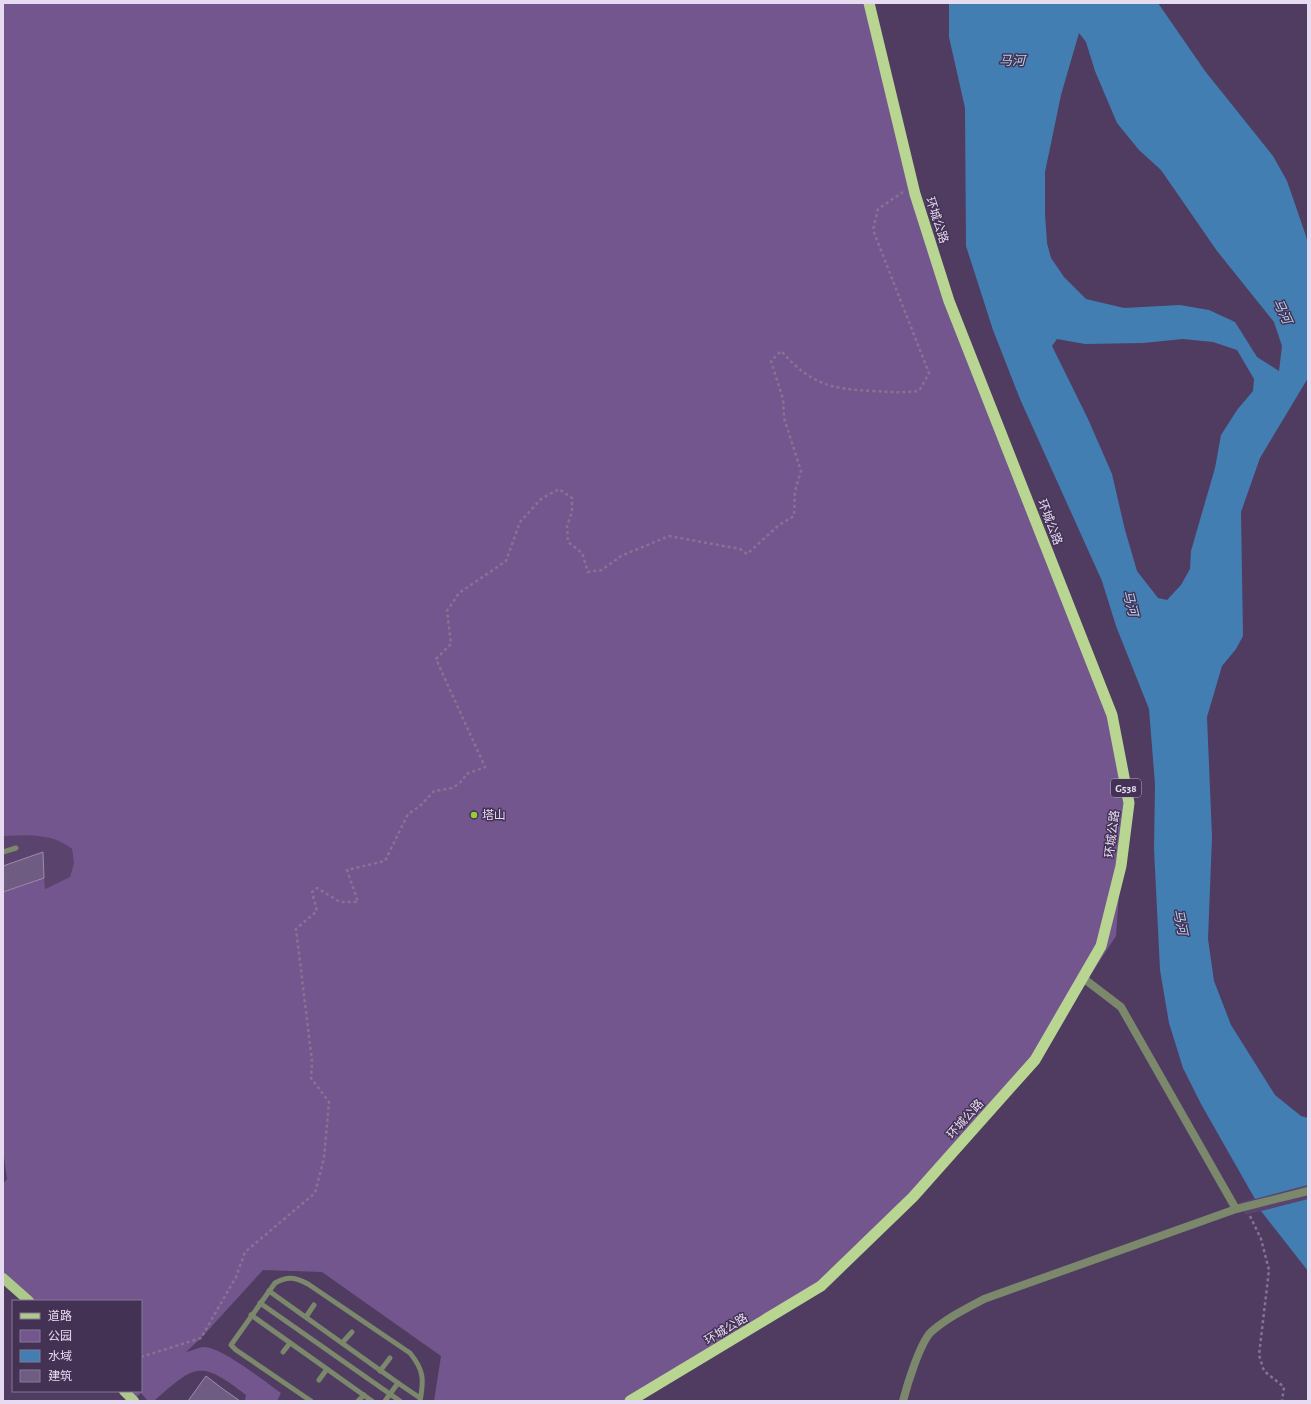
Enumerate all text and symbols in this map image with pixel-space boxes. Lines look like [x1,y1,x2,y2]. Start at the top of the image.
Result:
water label: 马河 [999,54,1028,68]
street label: 环城公路 [924,195,951,245]
water label: 马河 [1270,297,1295,329]
street label: 环城公路 [1036,497,1065,547]
water label: 马河 [1120,589,1141,620]
road number: G538 [1111,779,1141,797]
place label: 塔山 [482,809,506,821]
street label: 环城公路 [1102,809,1121,859]
marker: 塔山 [469,810,479,820]
water label: 马河 [1170,908,1190,939]
street label: 环城公路 [944,1096,986,1141]
legend [12,1300,142,1392]
text: 道路 [48,1309,72,1322]
street label: 环城公路 [702,1311,750,1347]
text: 公园 [48,1330,72,1342]
text: 水域 [48,1350,72,1362]
text: 建筑 [48,1369,72,1382]

